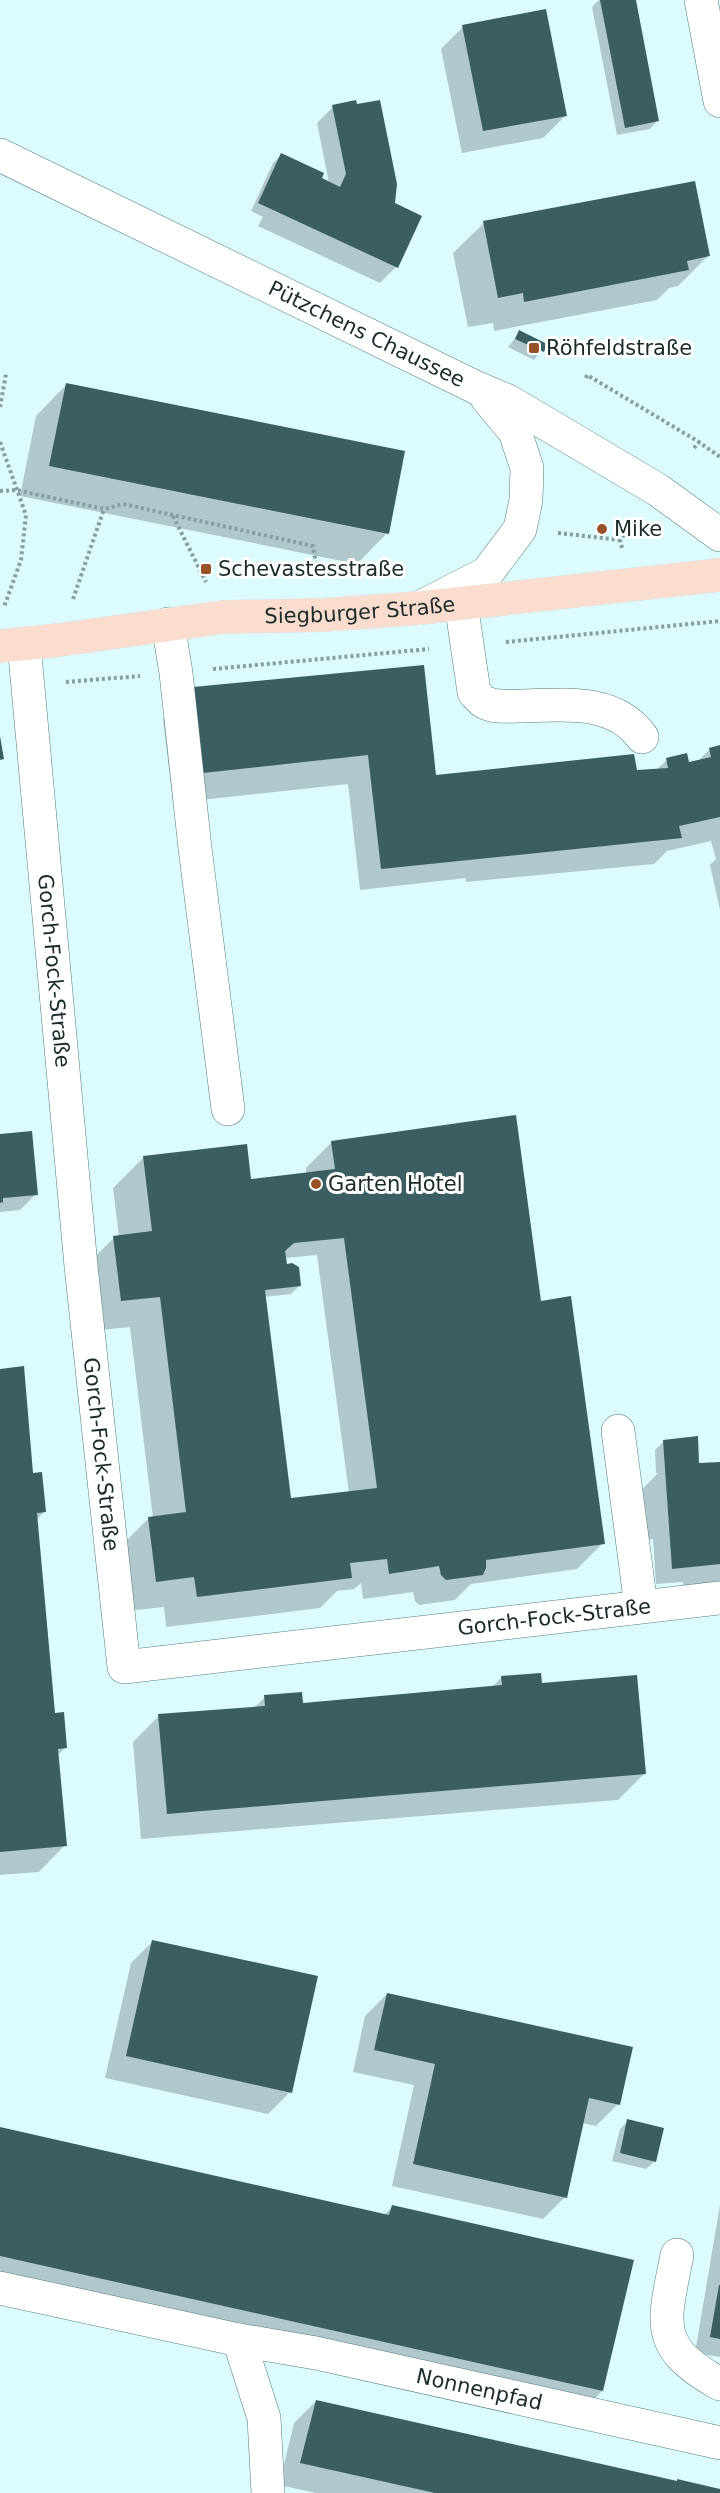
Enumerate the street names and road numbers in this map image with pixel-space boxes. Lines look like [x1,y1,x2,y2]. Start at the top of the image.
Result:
street label: Pützchens Chaussee [265,276,469,392]
street label: Siegburger Straße [264,592,457,628]
street label: Gorch-Fock-Straße [33,873,75,1069]
street label: Gorch-Fock-Straße [79,1356,123,1552]
street label: Gorch-Fock-Straße [456,1594,652,1640]
street label: Nonnenpfad [414,2364,545,2415]

